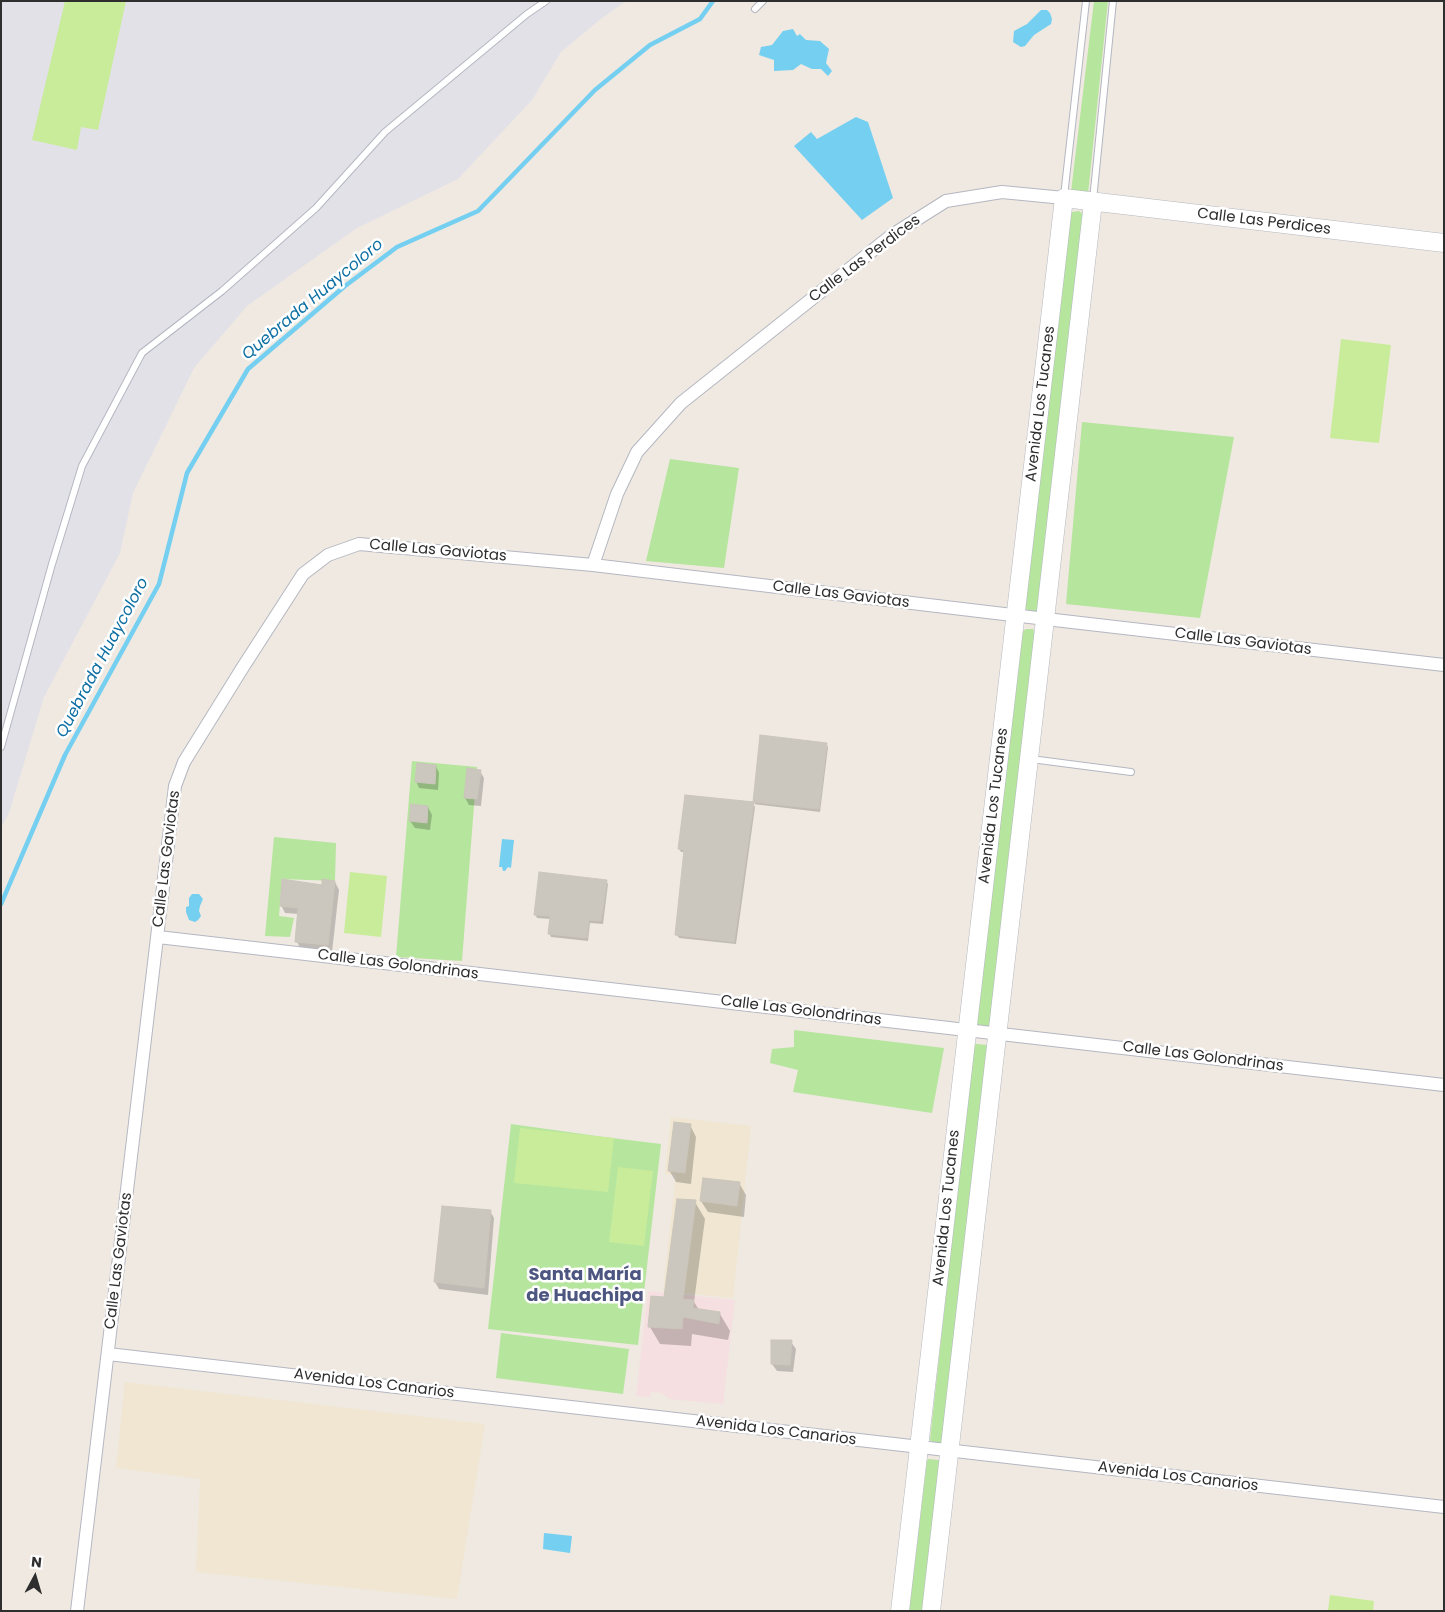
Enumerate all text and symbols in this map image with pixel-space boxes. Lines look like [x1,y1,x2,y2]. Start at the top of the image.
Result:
street label: Calle Las Perdices [1196,205,1332,239]
street label: Calle Las Perdices [806,211,924,307]
water label: Quebrada Huaycoloro [239,235,387,365]
street label: Avenida Los Tucanes [1023,325,1059,483]
street label: Calle Las Gaviotas [369,536,507,566]
water label: Quebrada Huaycoloro [53,575,153,741]
street label: Calle Las Gaviotas [772,578,910,612]
street label: Calle Las Gaviotas [1174,625,1312,659]
street label: Avenida Los Tucanes [976,727,1012,885]
street label: Calle Las Gaviotas [150,790,184,928]
street label: Calle Las Golondrinas [316,946,480,984]
street label: Calle Las Golondrinas [719,992,883,1030]
street label: Calle Las Golondrinas [1121,1038,1285,1076]
street label: Avenida Los Tucanes [930,1129,964,1287]
street label: Calle Las Gaviotas [102,1192,136,1330]
district label: Santa María de Huachipa [526,1264,644,1306]
street label: Avenida Los Canarios [293,1365,455,1403]
street label: Avenida Los Canarios [695,1412,857,1450]
street label: Avenida Los Canarios [1097,1458,1259,1496]
north arrow [10,1552,60,1602]
text: N [30,1552,43,1573]

